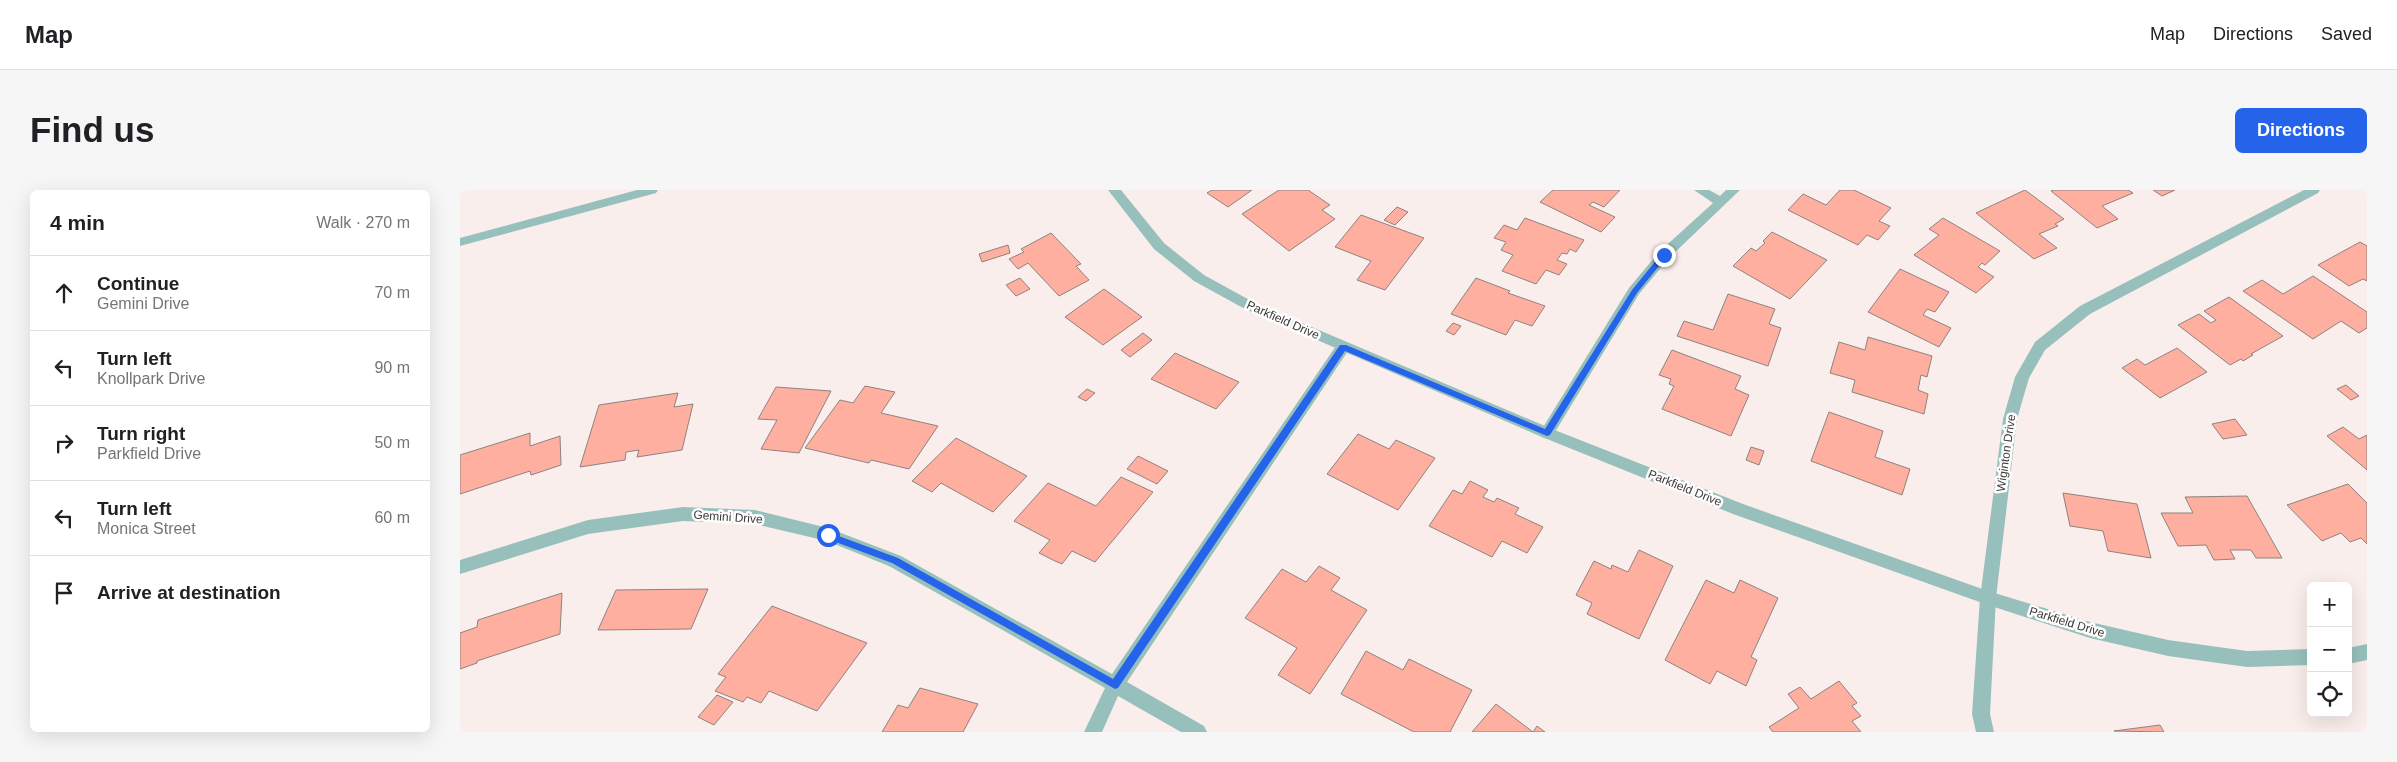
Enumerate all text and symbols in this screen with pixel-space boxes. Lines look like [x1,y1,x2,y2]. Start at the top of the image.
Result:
text: Map [25,21,73,48]
text: Map [2150,24,2185,44]
text: Directions [2213,24,2293,44]
text: Saved [2321,24,2372,44]
button: Directions [2235,108,2367,153]
text: Find us [30,110,154,149]
text: 4 min [50,211,105,234]
text: Walk · 270 m [316,214,410,231]
route end [1653,244,1676,267]
text: Continue [97,273,179,294]
icon: ahead [50,279,78,307]
text: 70 m [374,284,410,301]
text: Gemini Drive [97,295,189,312]
street label: Parkfield Drive [1245,298,1322,342]
text: Turn left [97,348,172,369]
icon: left [50,354,78,382]
text: 90 m [374,359,410,376]
text: Knollpark Drive [97,370,205,387]
street label: Wiginton Drive [1994,413,2018,493]
text: Turn right [97,423,185,444]
icon: right [50,429,78,457]
text: 50 m [374,434,410,451]
text: Parkfield Drive [97,445,201,462]
street label: Parkfield Drive [1646,467,1724,509]
text: Turn left [97,498,172,519]
icon: left [50,504,78,532]
street label: Gemini Drive [693,508,763,526]
text: 60 m [374,509,410,526]
text: Monica Street [97,520,196,537]
route start [817,524,840,547]
icon: arrive [50,579,78,607]
text: Arrive at destination [97,582,281,603]
map controls [2307,582,2352,717]
button: + [2307,582,2352,627]
street label: Parkfield Drive [2028,604,2107,640]
button: − [2307,627,2352,672]
button: locate [2307,672,2352,717]

